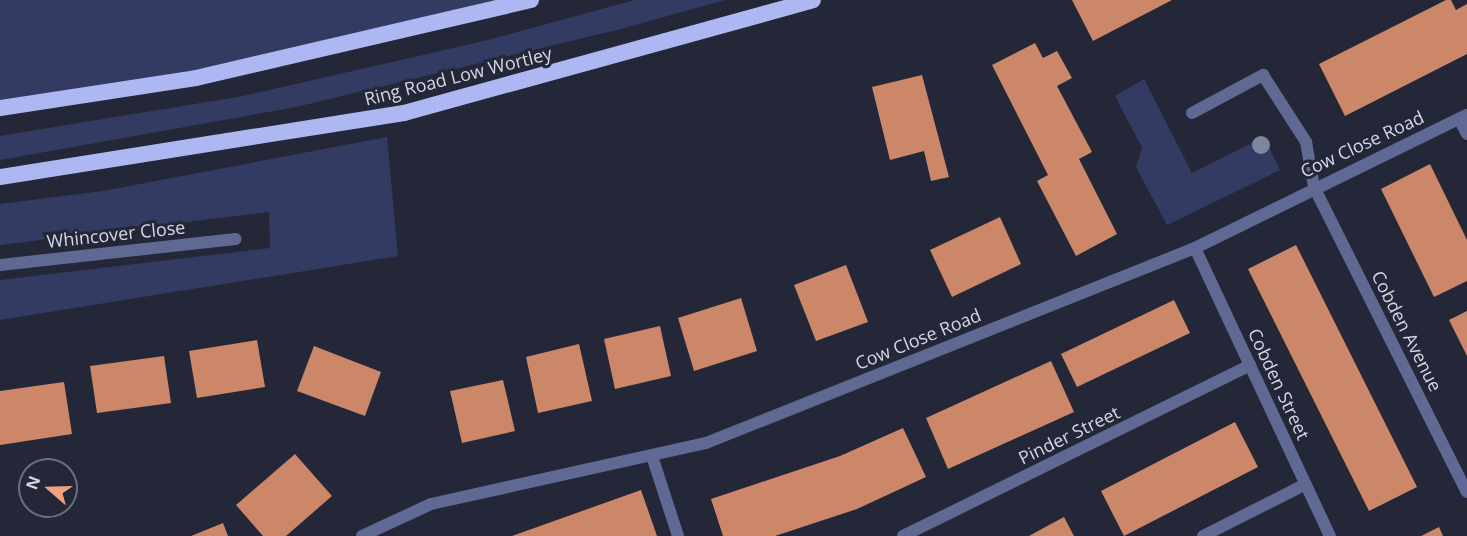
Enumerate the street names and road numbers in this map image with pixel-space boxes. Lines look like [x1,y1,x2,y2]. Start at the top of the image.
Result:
street label: Ring Road Low Wortley [362,42,554,110]
street label: Cow Close Road [1297,106,1427,182]
street label: Whincover Close [46,216,186,252]
street label: Cobden Avenue [1367,267,1447,395]
street label: Cow Close Road [852,304,984,374]
street label: Cobden Street [1244,325,1314,443]
street label: Pinder Street [1015,401,1123,469]

